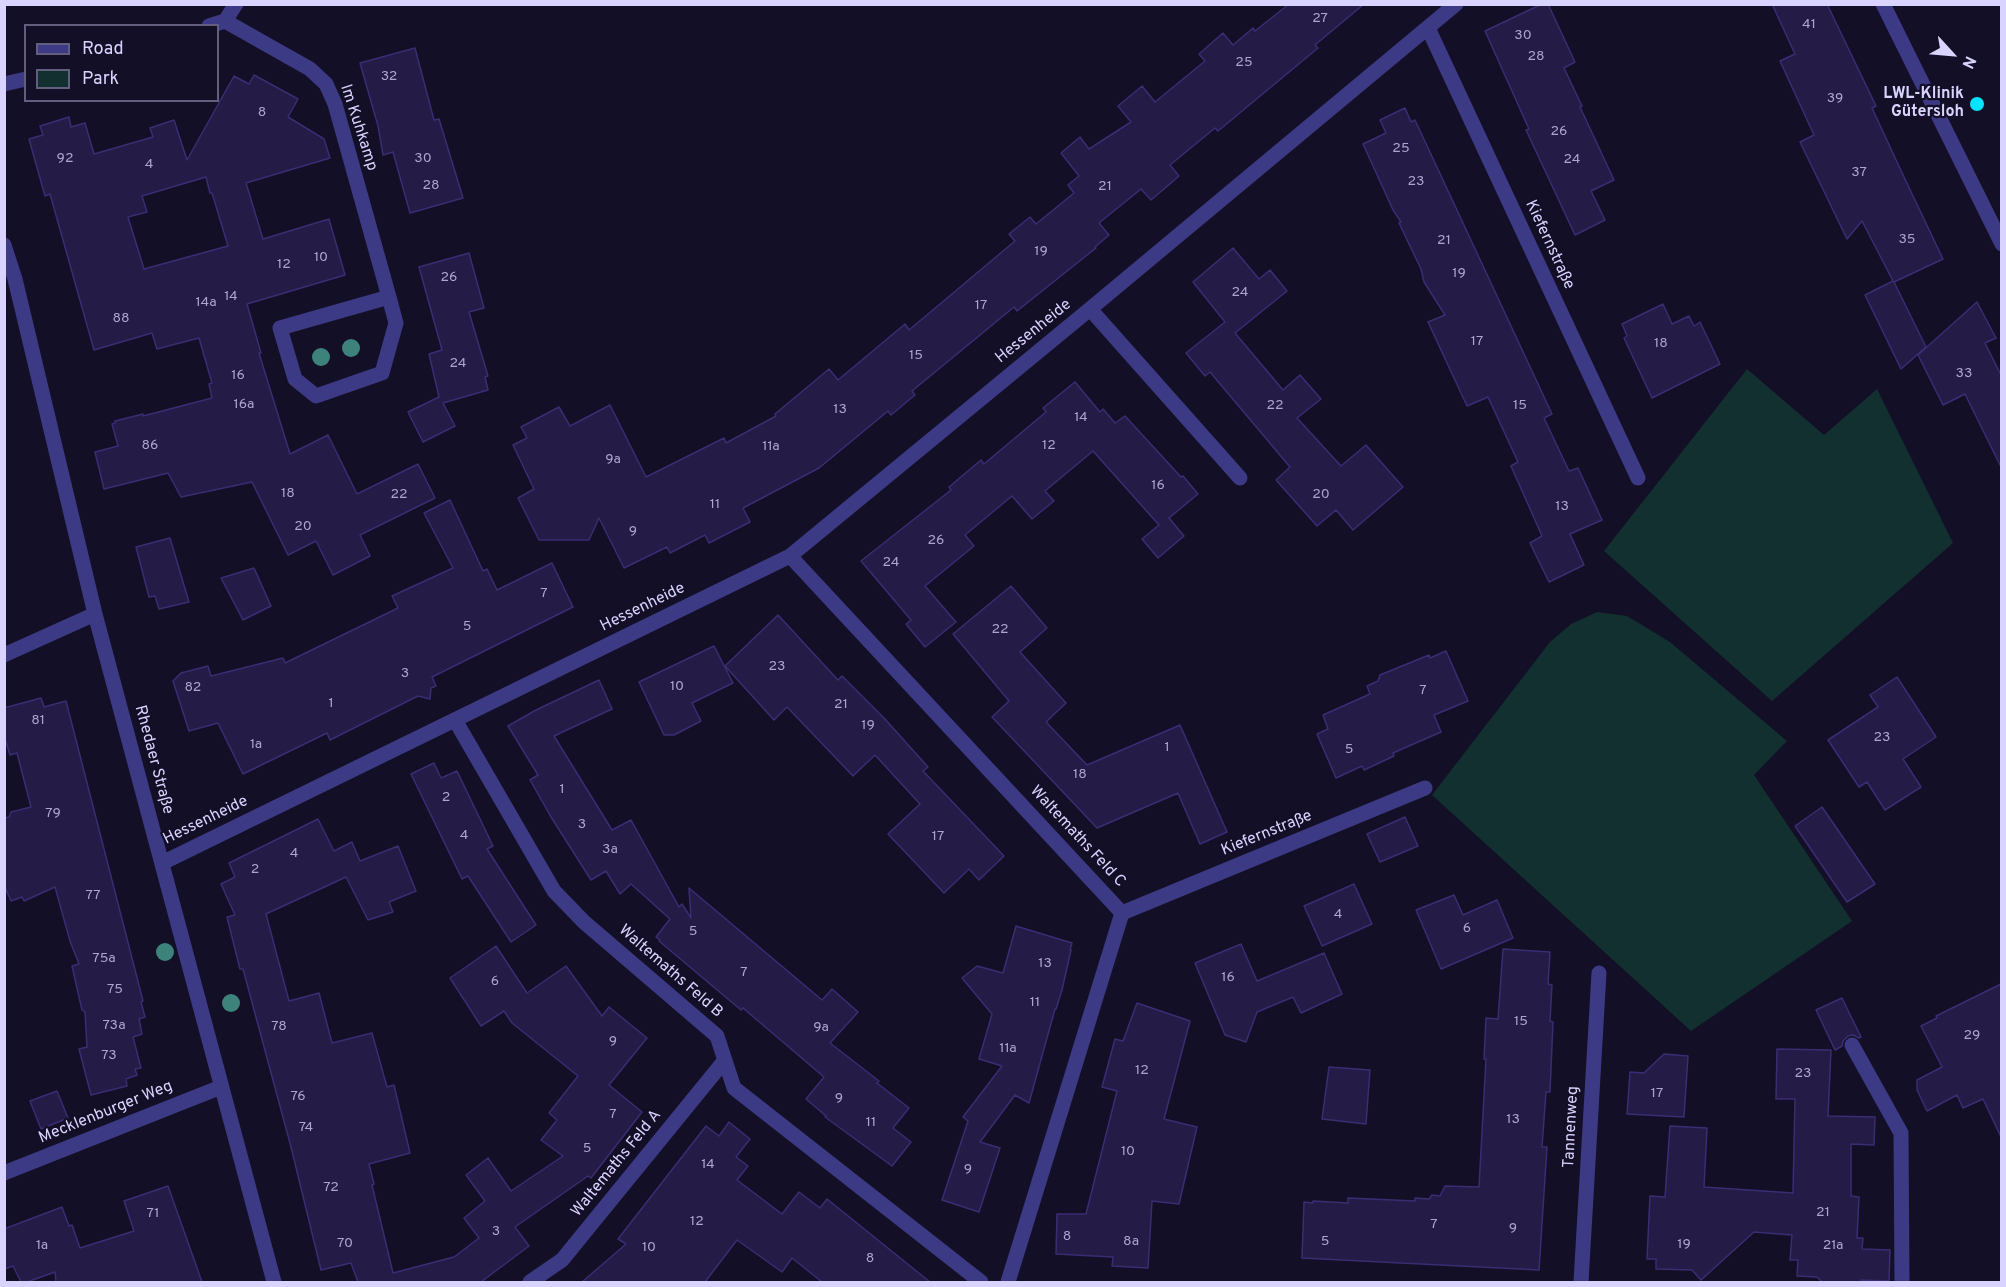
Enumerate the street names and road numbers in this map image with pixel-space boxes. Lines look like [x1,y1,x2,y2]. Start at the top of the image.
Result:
street label: Im Kuhkamp [335,82,381,174]
street label: Kiefernstraße [1520,197,1578,293]
street label: Hessenheide [992,296,1076,368]
street label: Hessenheide [598,579,688,637]
street label: Rhedaer Straße [129,704,177,816]
street label: Waltemaths Feld C [1025,782,1129,892]
street label: Hessenheide [161,792,251,850]
street label: Kiefernstraße [1219,807,1315,861]
street label: Waltemaths Feld B [614,921,726,1023]
street label: Mecklenburger Weg [36,1077,176,1149]
street label: Tannenweg [1560,1085,1584,1169]
street label: Waltemaths Feld A [568,1107,666,1221]

